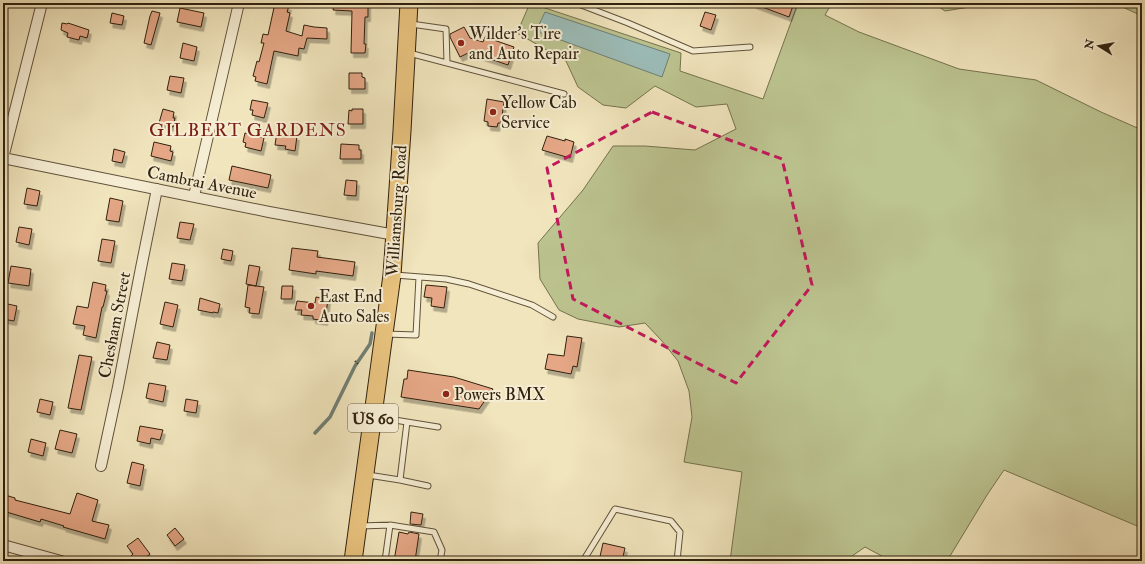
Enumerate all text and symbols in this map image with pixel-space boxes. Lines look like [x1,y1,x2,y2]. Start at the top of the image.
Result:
place label: Wilder's Tire and Auto Repair [468,23,580,65]
north arrow [1079,26,1119,66]
text: N [1082,37,1097,51]
marker: Wilder's Tire and Auto Repair [456,38,466,48]
place label: Yellow Cab Service [501,92,577,133]
marker: Yellow Cab Service [488,107,498,117]
district label: GILBERT GARDENS [149,119,347,142]
street label: Williamsburg Road [381,144,412,279]
street label: Cambrai Avenue [145,162,259,203]
street label: Chesham Street [94,270,135,380]
place label: East End Auto Sales [318,286,390,327]
marker: East End Auto Sales [306,301,316,311]
place label: Powers BMX [454,384,546,405]
marker: Powers BMX [441,389,451,399]
road number: US 60 [348,404,398,432]

